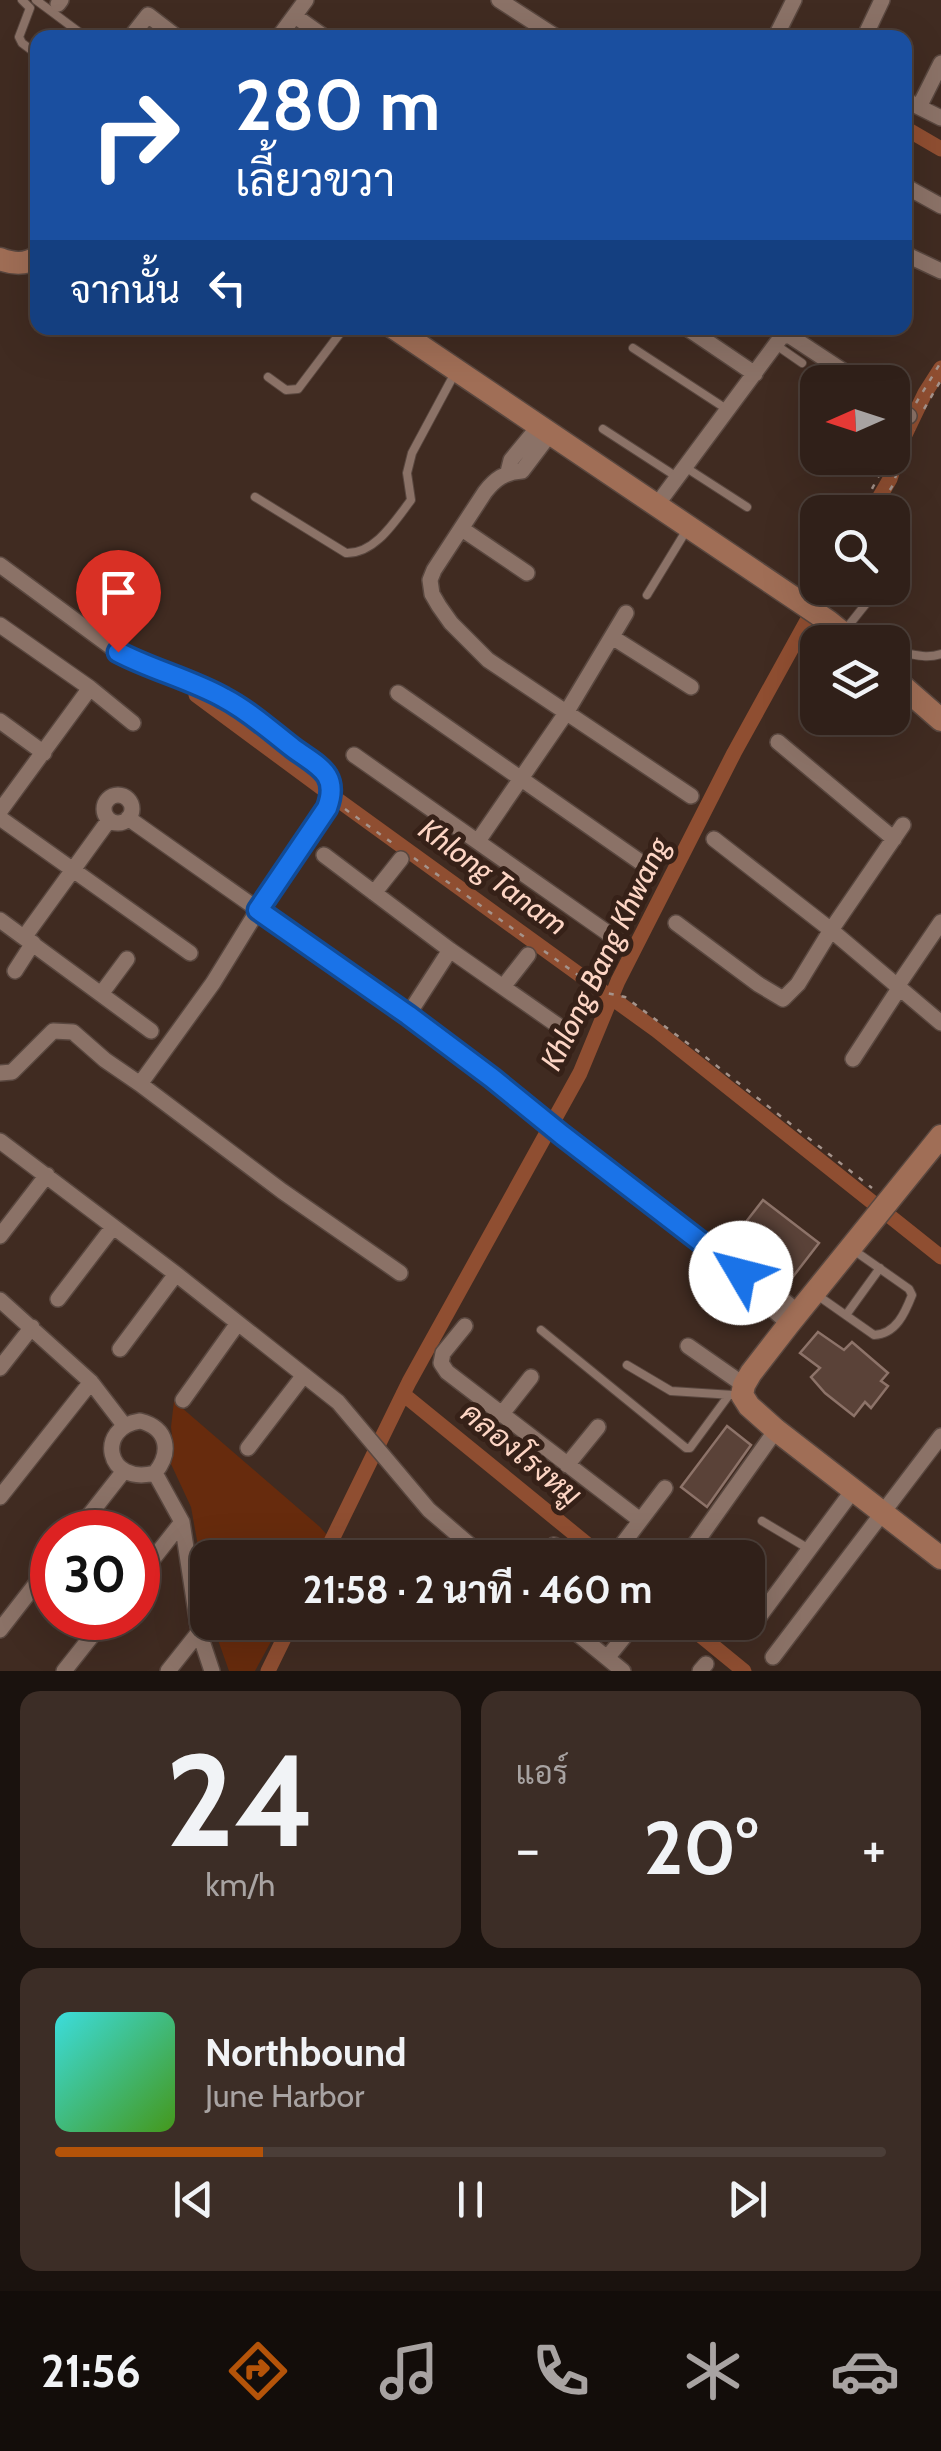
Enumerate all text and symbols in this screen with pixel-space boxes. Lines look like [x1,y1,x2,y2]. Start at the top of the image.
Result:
text: 280 m [235,62,440,148]
icon: right [70,70,200,200]
text: เลี้ยวขวา [235,153,395,207]
icon: left [200,260,255,315]
text: จากนั้น [70,266,180,313]
north arrow [800,365,910,475]
map controls [800,365,910,735]
button: search [800,495,910,605]
pin [76,550,161,653]
icon: arrive [91,565,146,620]
button: layers [800,625,910,735]
water label: Khlong Tanam [412,810,575,943]
water label: Khlong Bang Khwang [532,830,677,1076]
position arrow [689,1221,793,1325]
water label: คลองโรงหมู [453,1393,589,1515]
speed limit sign: 30 [30,1510,160,1640]
text: 21:58 · 2 นาที · 460 m [303,1566,652,1613]
text: 24 [165,1721,315,1879]
text: แอร์ [516,1753,568,1792]
text: 20° [644,1802,758,1893]
text: − [516,1815,540,1882]
text: + [862,1815,886,1882]
text: km/h [205,1865,275,1904]
text: Northbound [205,2029,407,2076]
text: June Harbor [205,2076,364,2115]
icon: previous [166,2172,221,2227]
icon: pause [443,2172,498,2227]
icon: next [720,2172,775,2227]
icon: directions [223,2336,293,2406]
icon: music [374,2336,444,2406]
icon: phone [526,2336,596,2406]
icon: climate [678,2336,748,2406]
icon: car [830,2336,900,2406]
text: 21:56 [41,2344,141,2398]

